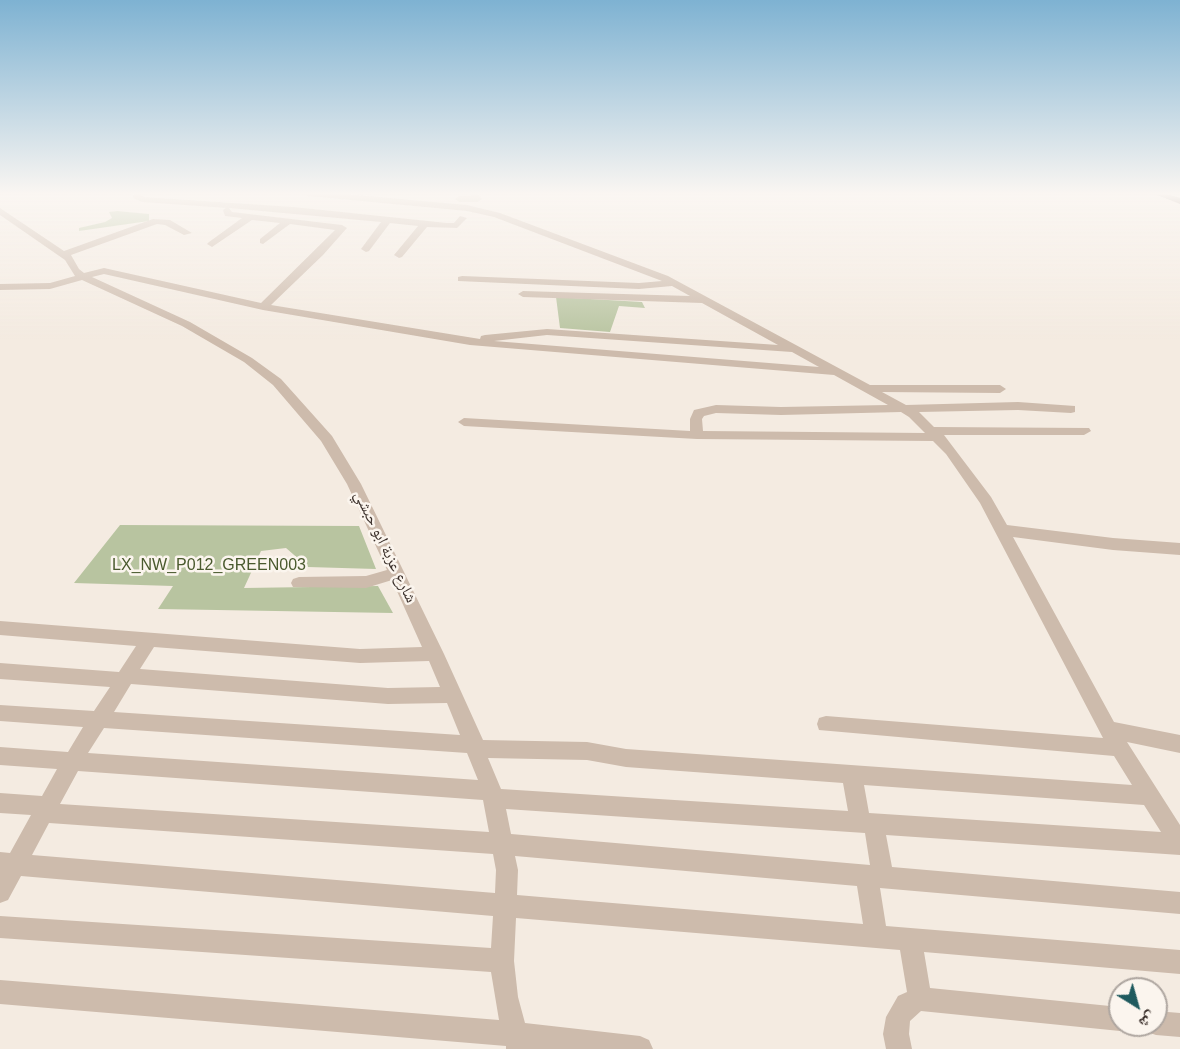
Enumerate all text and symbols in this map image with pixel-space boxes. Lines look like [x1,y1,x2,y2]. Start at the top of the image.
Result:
street label: شارع عزبة ابو حبشي [350,488,420,606]
park label: LX_NW_P012_GREEN003 [112,556,306,576]
north arrow [1108,977,1168,1037]
text: ش [1136,1008,1160,1032]

